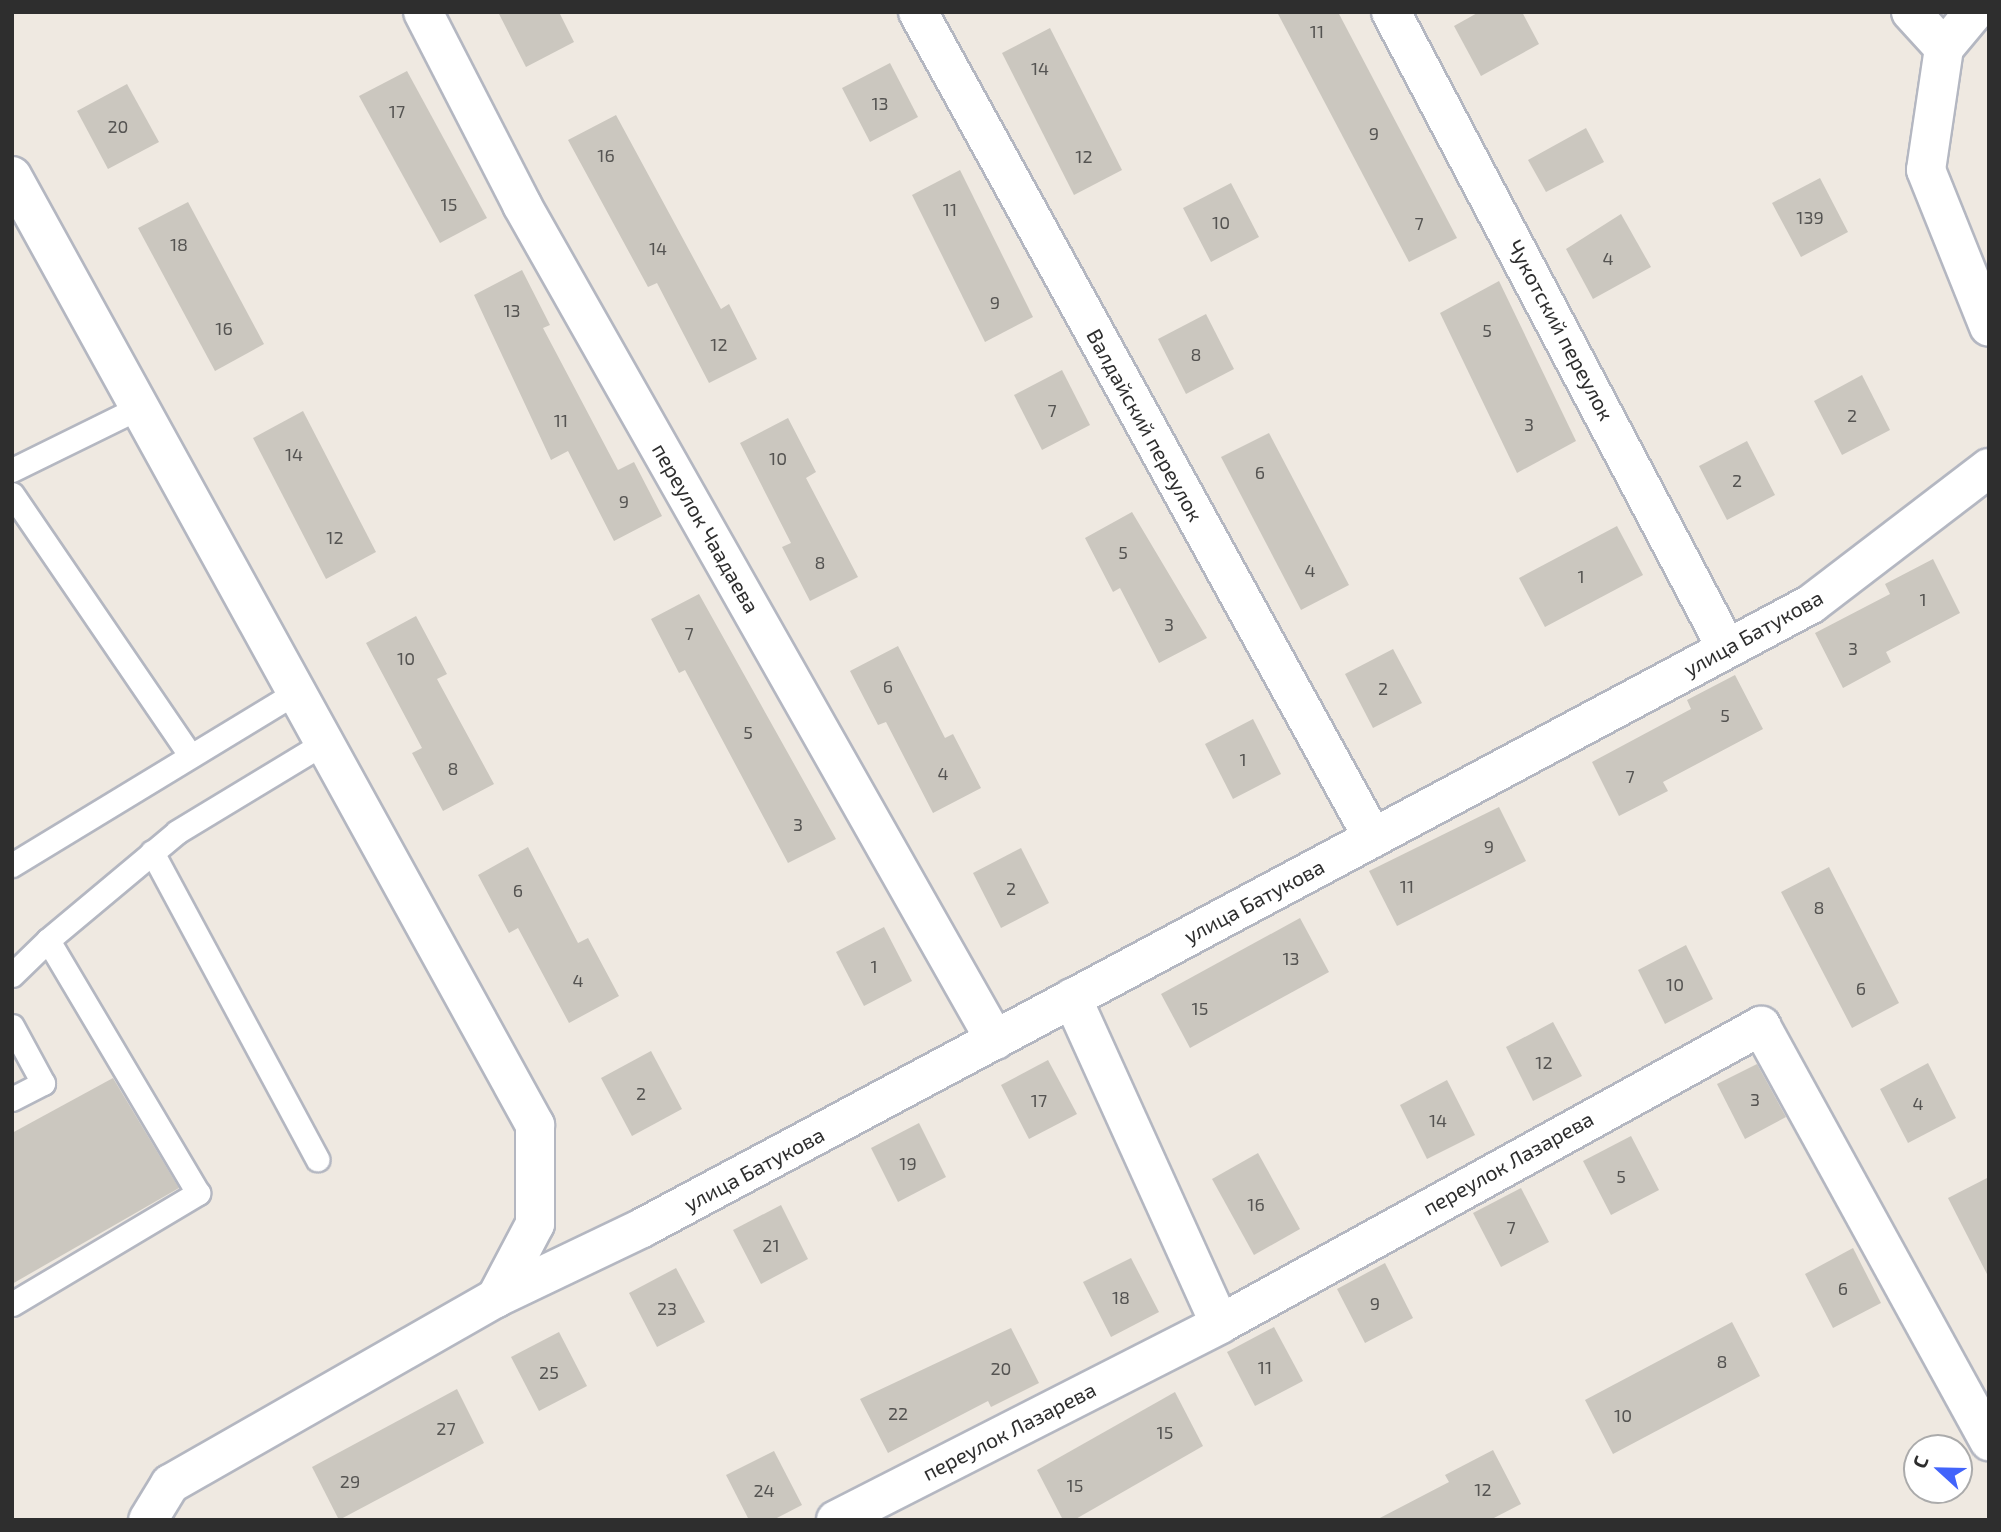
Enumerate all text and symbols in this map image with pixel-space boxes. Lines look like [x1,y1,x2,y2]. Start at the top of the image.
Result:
house number: 11 [1310,20,1324,42]
house number: 14 [1031,57,1049,79]
house number: 13 [871,92,889,114]
house number: 17 [389,100,405,122]
house number: 20 [108,115,128,137]
house number: 9 [1369,122,1379,144]
house number: 16 [597,144,615,166]
house number: 12 [1075,145,1093,167]
house number: 15 [441,193,457,215]
house number: 11 [943,198,957,220]
house number: 139 [1796,206,1824,228]
house number: 10 [1212,211,1230,233]
house number: 7 [1414,212,1424,234]
house number: 18 [170,233,188,255]
street label: Чукотский переулок [1503,235,1619,425]
house number: 14 [649,237,667,259]
house number: 4 [1602,247,1614,269]
house number: 9 [990,291,1000,313]
house number: 13 [503,299,521,321]
house number: 16 [215,317,233,339]
house number: 5 [1482,319,1492,341]
street label: Валдайский переулок [1082,324,1208,526]
house number: 12 [710,333,728,355]
house number: 8 [1191,343,1201,365]
house number: 7 [1047,399,1057,421]
house number: 2 [1847,404,1857,426]
house number: 11 [554,409,568,431]
house number: 3 [1524,413,1534,435]
street label: переулок Чаадаева [647,439,765,617]
house number: 14 [285,443,303,465]
house number: 10 [769,447,787,469]
house number: 6 [1255,461,1265,483]
house number: 2 [1732,469,1742,491]
house number: 9 [619,490,629,512]
house number: 12 [326,526,344,548]
house number: 5 [1118,541,1128,563]
house number: 8 [815,551,825,573]
house number: 4 [1304,559,1316,581]
house number: 1 [1577,565,1585,587]
street label: улица Батукова [1679,584,1827,682]
house number: 1 [1919,588,1927,610]
house number: 3 [1164,613,1174,635]
house number: 7 [684,622,694,644]
house number: 3 [1848,637,1858,659]
house number: 10 [397,647,415,669]
house number: 6 [883,675,893,697]
house number: 2 [1378,677,1388,699]
house number: 5 [1720,704,1730,726]
house number: 5 [743,721,753,743]
house number: 1 [1239,748,1247,770]
house number: 8 [448,757,458,779]
house number: 4 [937,762,949,784]
house number: 7 [1625,765,1635,787]
house number: 3 [793,813,803,835]
house number: 9 [1484,835,1494,857]
street label: улица Батукова [1179,853,1329,949]
house number: 11 [1400,875,1414,897]
house number: 2 [1006,877,1016,899]
house number: 6 [513,879,523,901]
house number: 8 [1814,896,1824,918]
house number: 13 [1282,947,1300,969]
house number: 1 [870,955,878,977]
house number: 4 [572,969,584,991]
house number: 10 [1666,973,1684,995]
house number: 6 [1856,977,1866,999]
house number: 15 [1192,997,1208,1019]
house number: 12 [1535,1051,1553,1073]
house number: 2 [636,1082,646,1104]
house number: 3 [1750,1088,1760,1110]
house number: 17 [1031,1089,1047,1111]
house number: 4 [1912,1092,1924,1114]
street label: переулок Лазарева [1418,1106,1598,1220]
house number: 14 [1429,1109,1447,1131]
street label: улица Батукова [679,1121,829,1217]
house number: 19 [899,1152,917,1174]
house number: 5 [1616,1165,1626,1187]
house number: 16 [1247,1193,1265,1215]
house number: 7 [1506,1216,1516,1238]
house number: 21 [762,1234,780,1256]
house number: 6 [1838,1277,1848,1299]
house number: 18 [1112,1286,1130,1308]
house number: 9 [1370,1292,1380,1314]
house number: 23 [657,1297,677,1319]
house number: 8 [1717,1350,1727,1372]
house number: 11 [1258,1356,1272,1378]
house number: 20 [991,1357,1011,1379]
house number: 25 [539,1361,559,1383]
street label: переулок Лазарева [918,1376,1100,1486]
house number: 22 [888,1402,908,1424]
house number: 10 [1614,1404,1632,1426]
house number: 27 [436,1417,456,1439]
house number: 15 [1157,1421,1173,1443]
north arrow [1903,1434,1973,1504]
text: С [1907,1452,1933,1471]
house number: 29 [340,1470,360,1492]
house number: 15 [1067,1474,1083,1496]
house number: 12 [1474,1478,1492,1500]
house number: 24 [753,1479,775,1501]

